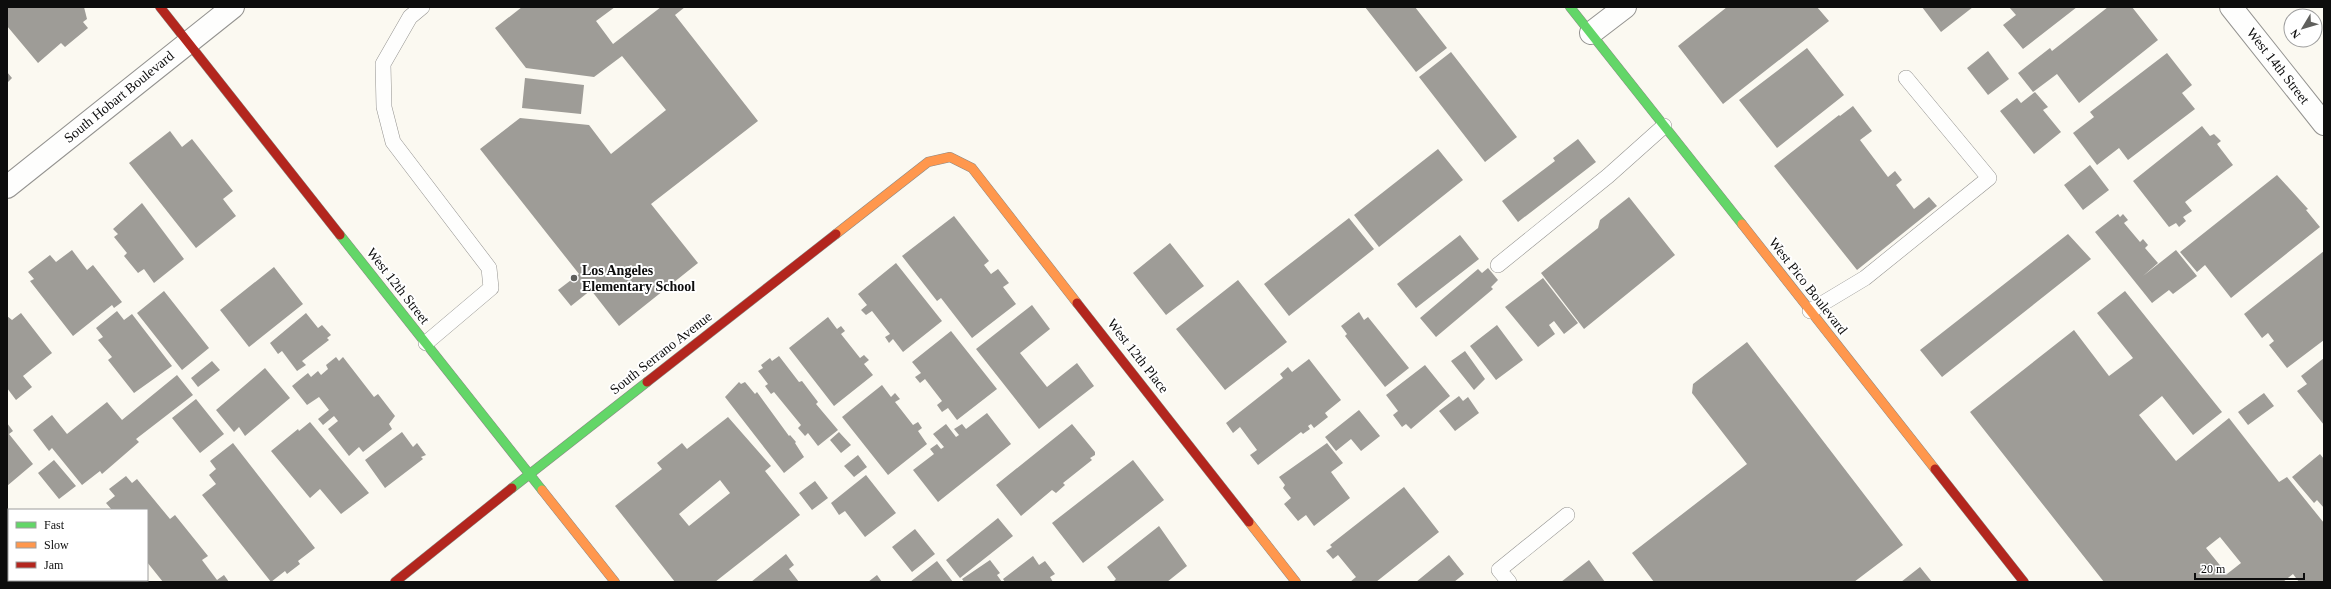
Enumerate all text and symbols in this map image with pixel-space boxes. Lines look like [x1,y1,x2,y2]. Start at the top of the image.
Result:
north arrow [2283,8,2323,48]
street label: West 14th Street [2244,25,2312,107]
text: N [2288,27,2302,41]
street label: South Hobart Boulevard [61,48,177,146]
street label: West Pico Boulevard [1766,235,1850,337]
street label: West 12th Street [364,245,432,327]
place label: Los Angeles Elementary School [582,263,695,294]
marker: Los Angeles Elementary School [569,273,579,283]
street label: South Serrano Avenue [607,309,715,397]
street label: West 12th Place [1104,316,1172,396]
legend [8,509,148,581]
text: Fast [44,518,65,532]
text: Slow [44,538,69,552]
scale bar [2195,555,2304,581]
text: Jam [44,558,64,572]
text: 20 m [2201,562,2226,576]

